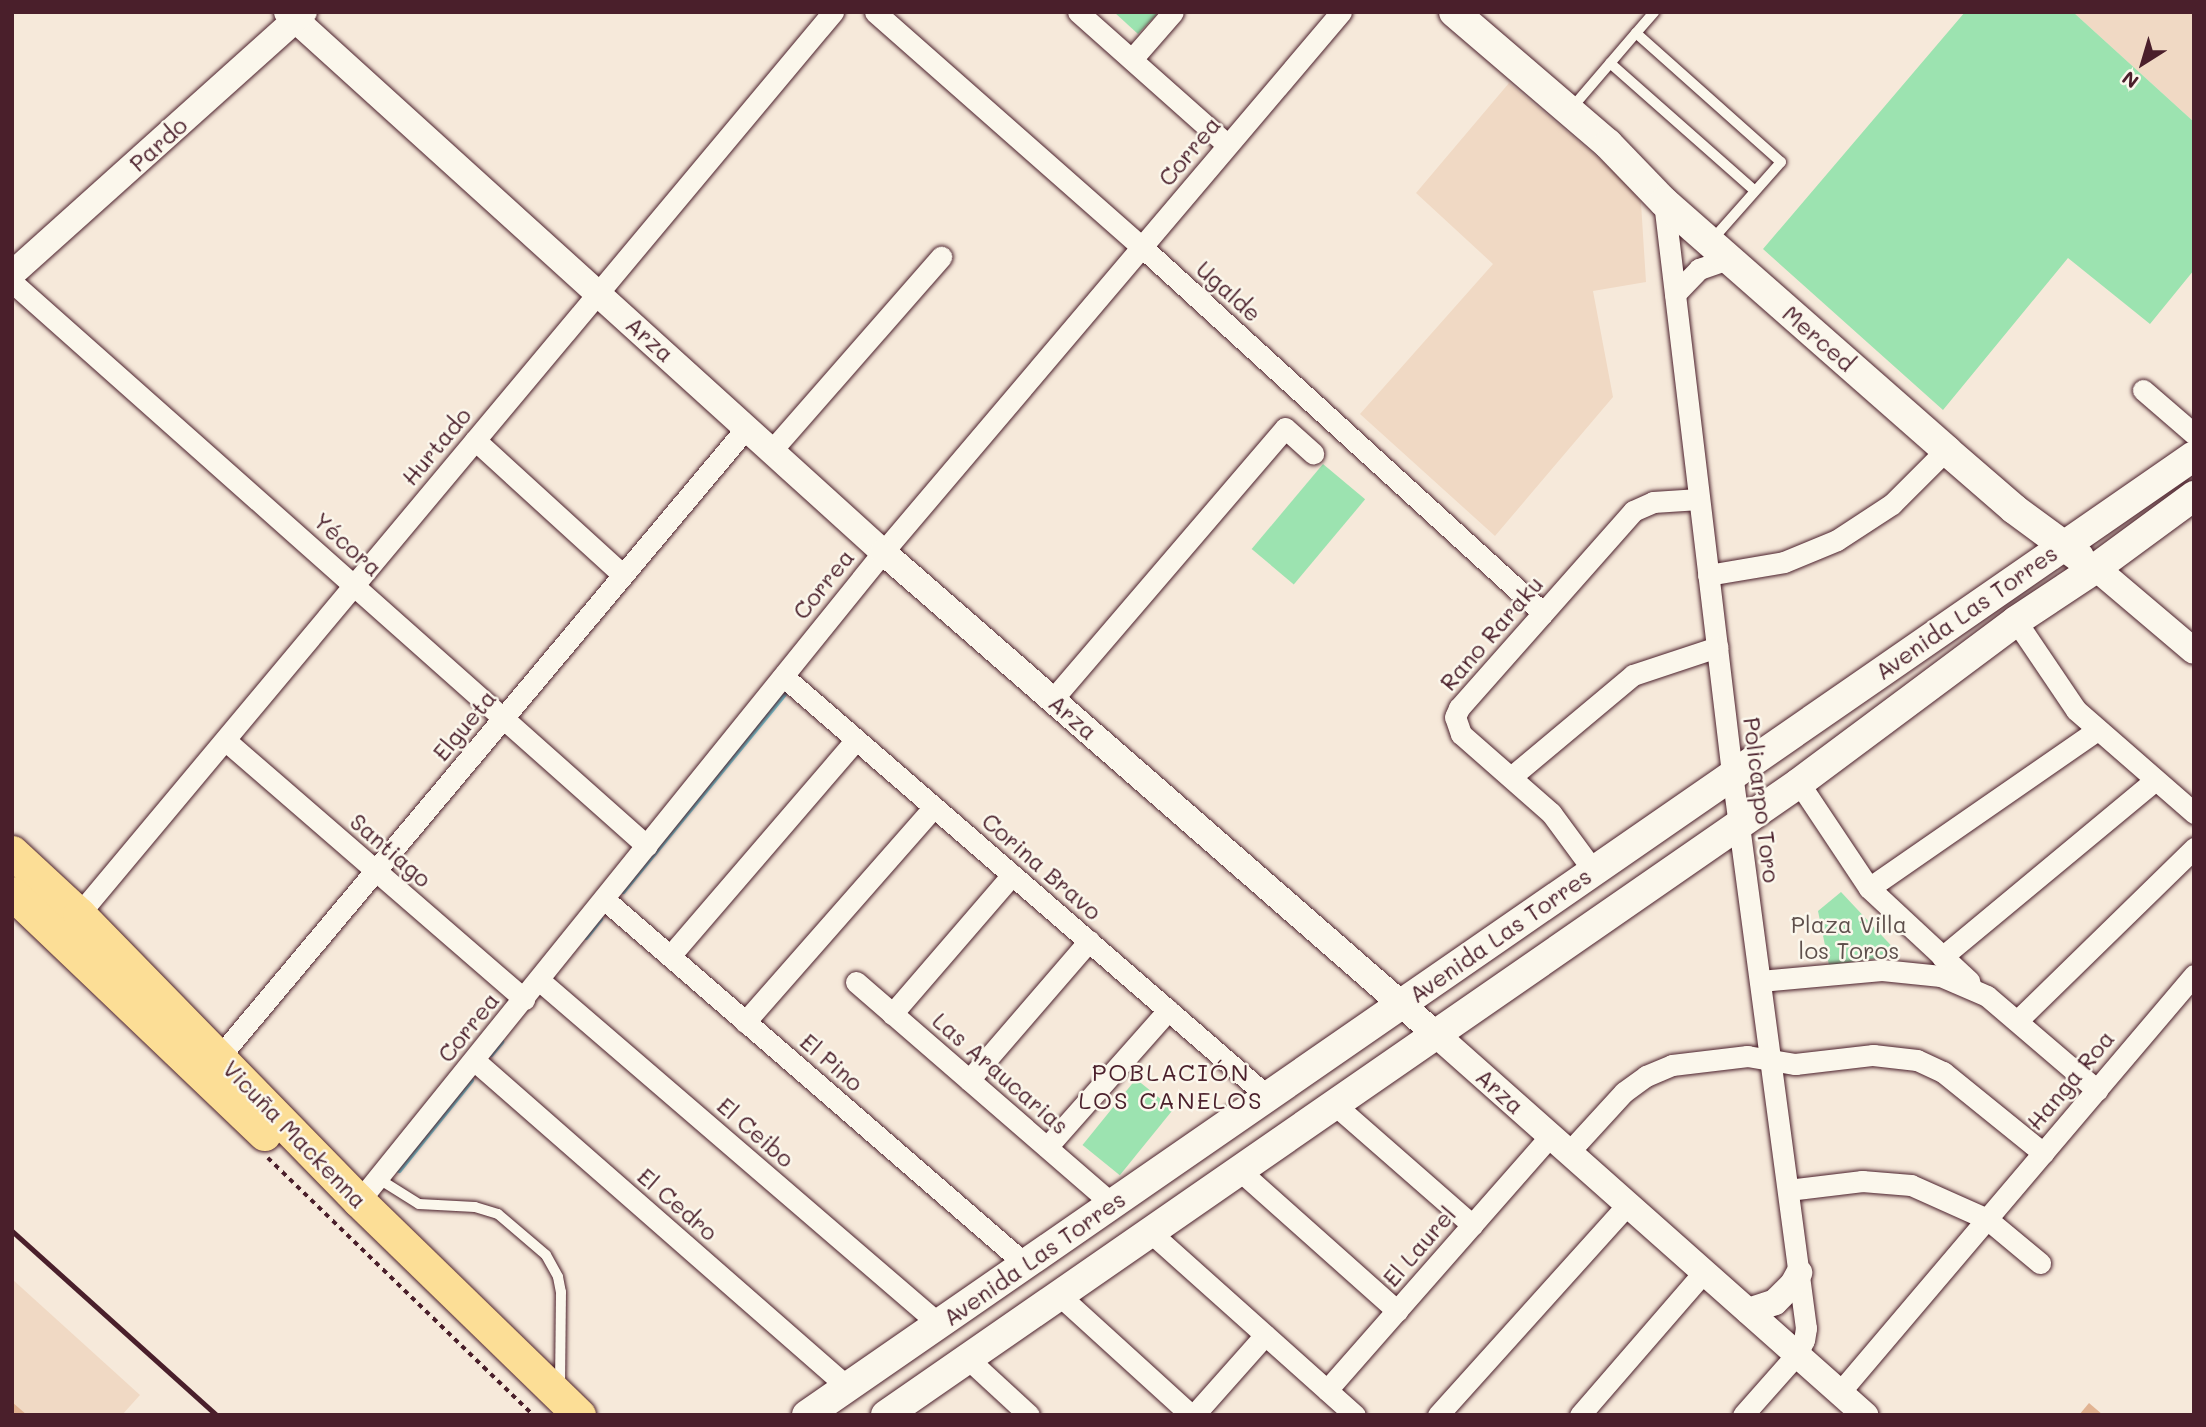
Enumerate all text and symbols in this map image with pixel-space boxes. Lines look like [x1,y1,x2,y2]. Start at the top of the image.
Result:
north arrow [2108,28,2178,98]
text: N [2117,66,2143,94]
street label: Pardo [123,111,193,177]
street label: Correa [1152,111,1226,191]
street label: Ugalde [1191,255,1267,327]
street label: Merced [1777,299,1861,377]
street label: Arza [620,310,680,368]
street label: Hurtado [395,401,477,491]
street label: Yécora [308,506,388,582]
street label: Avenida Las Torres [1870,539,2062,685]
street label: Correa [787,544,859,624]
street label: Rano Raraku [1434,570,1548,696]
street label: Elgueta [427,684,501,766]
street label: Arza [1043,689,1103,745]
street label: Policarpo Toro [1738,716,1786,884]
street label: Santiago [345,807,437,893]
street label: Corina Bravo [977,807,1107,925]
street label: Avenida Las Torres [1404,862,1596,1008]
park label: Plaza Villa los Toros [1791,910,1907,964]
street label: Correa [432,987,504,1067]
street label: Las Araucarias [927,1006,1075,1140]
street label: Hanga Roa [2020,1025,2120,1135]
street label: El Pino [795,1027,869,1097]
street label: Vicuña Mackenna [217,1054,373,1214]
district label: POBLACIÓN LOS CANELOS [1080,1058,1262,1114]
street label: Arza [1470,1062,1530,1120]
street label: El Ceibo [712,1091,800,1173]
street label: El Cedro [632,1162,724,1246]
street label: Avenida Las Torres [938,1185,1130,1331]
street label: El Laurel [1377,1200,1461,1292]

